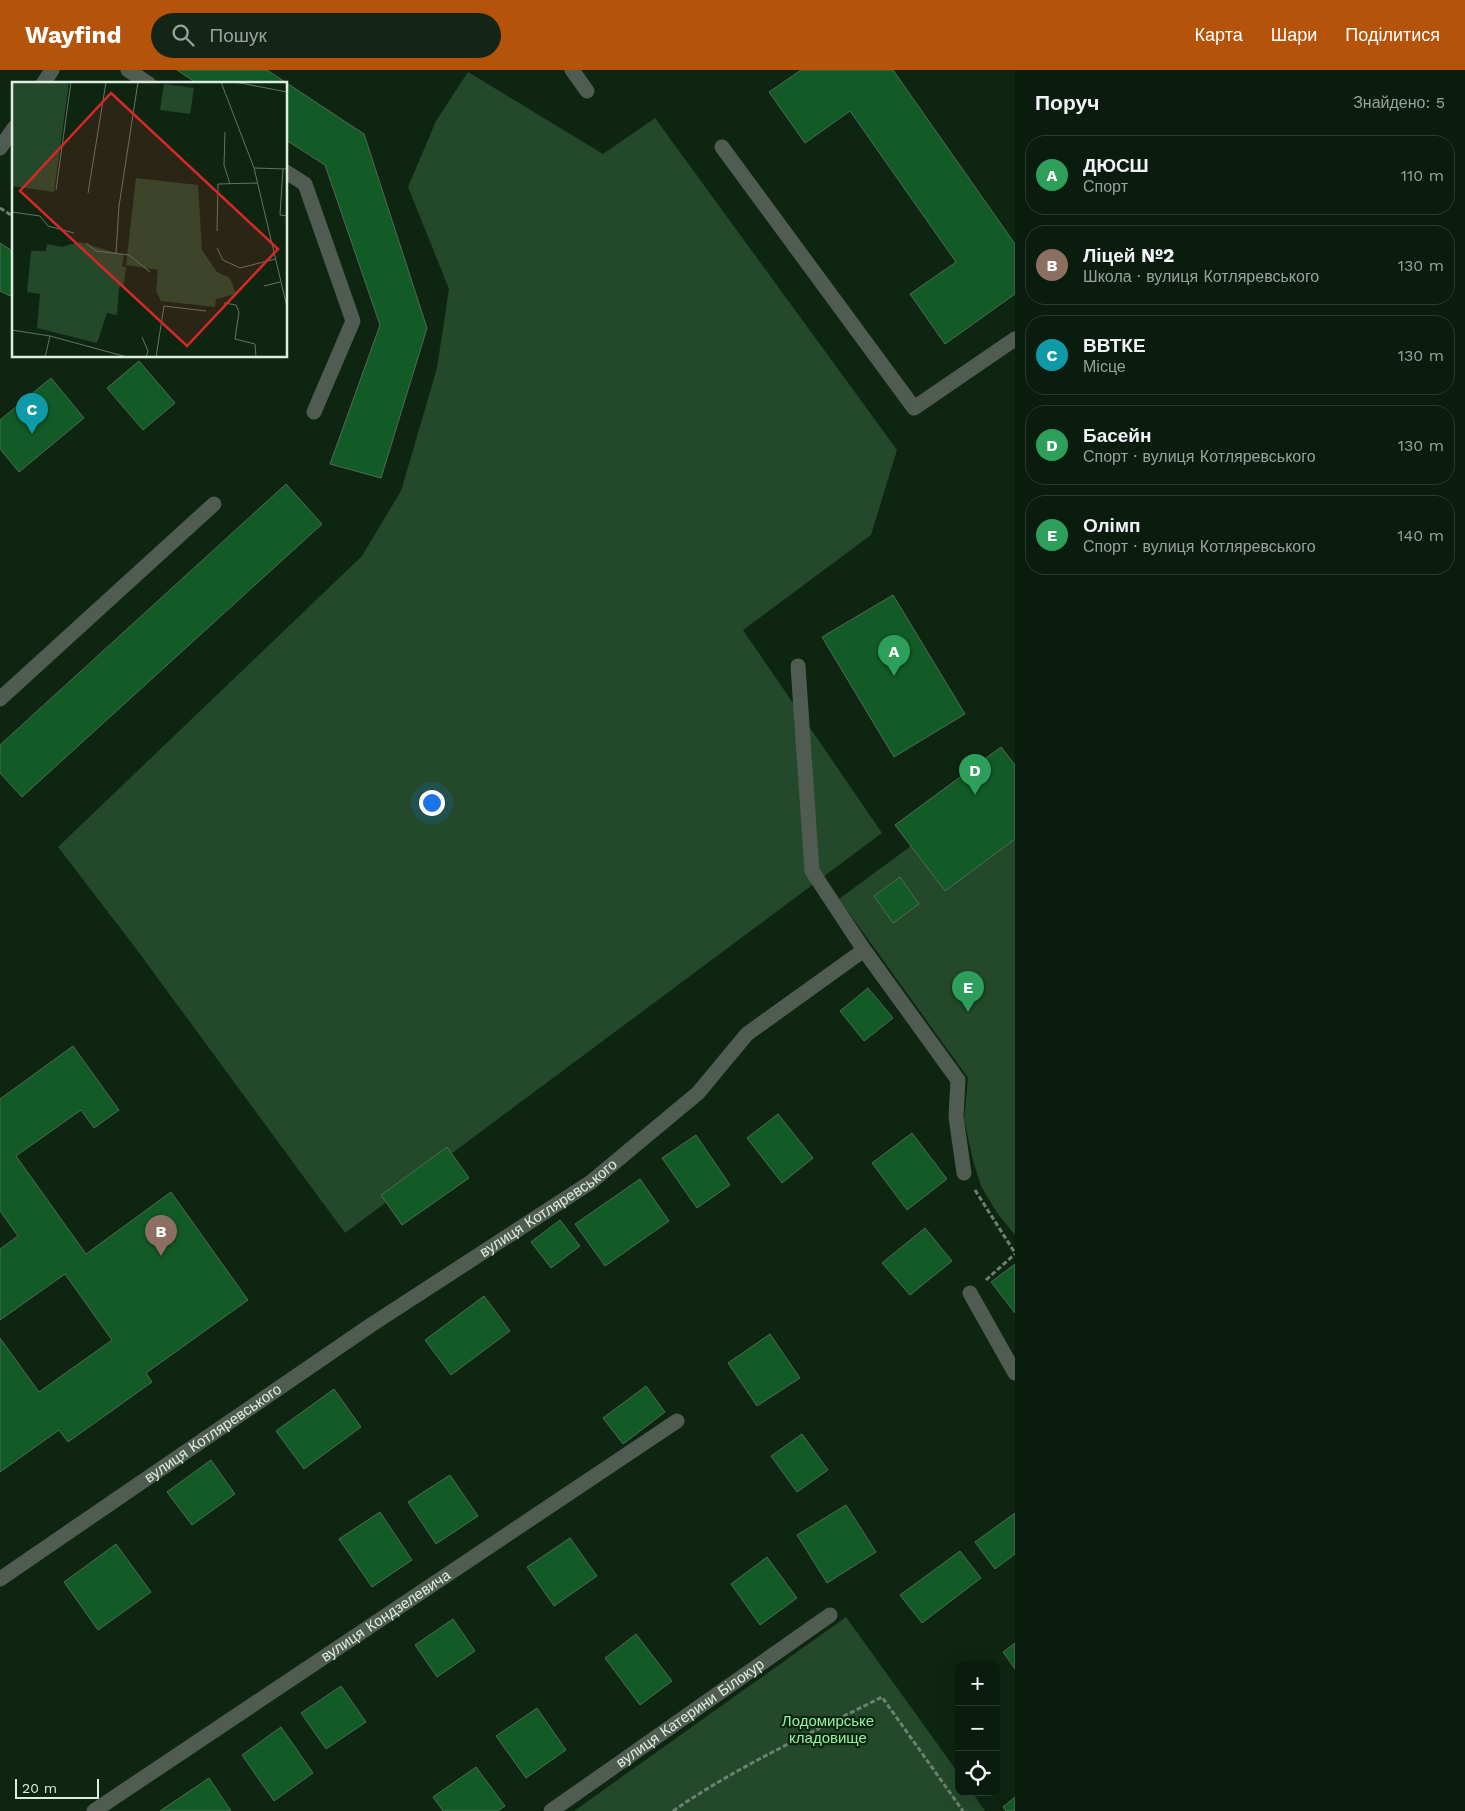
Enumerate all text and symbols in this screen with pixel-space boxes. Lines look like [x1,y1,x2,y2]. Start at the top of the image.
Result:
search box [151,13,501,58]
text: Wayfind [25,21,121,49]
icon: search [169,21,197,49]
text: Пошук [209,24,267,47]
text: Карта [1195,24,1243,45]
text: Шари [1271,24,1317,45]
text: Поділитися [1345,24,1440,45]
inset map [12,82,288,358]
text: Поруч [1035,90,1099,115]
text: Знайдено: 5 [1353,93,1445,112]
text: ДЮСШ [1083,154,1149,177]
text: A [1047,166,1057,185]
text: 110 m [1401,166,1444,185]
text: Спорт [1083,177,1128,196]
text: Ліцей №2 [1083,244,1174,267]
text: B [1047,256,1057,275]
text: 130 m [1398,256,1444,275]
text: Школа · вулиця Котляревського [1083,267,1319,286]
text: ВВТКЕ [1083,334,1146,357]
text: C [1047,346,1057,365]
text: 130 m [1398,346,1444,365]
text: Місце [1083,357,1126,376]
pin: C [16,393,48,434]
text: Басейн [1083,424,1152,447]
text: D [1046,436,1058,455]
text: 130 m [1398,436,1444,455]
text: Спорт · вулиця Котляревського [1083,447,1316,466]
text: Олімп [1083,514,1140,537]
text: E [1047,526,1057,545]
text: 140 m [1397,526,1444,545]
text: Спорт · вулиця Котляревського [1083,537,1316,556]
pin: A [878,635,910,676]
pin: D [959,754,991,795]
your location [419,790,445,816]
pin: E [952,971,984,1012]
street label: вулиця Котляревського [476,1155,621,1261]
pin: B [145,1215,177,1256]
street label: вулиця Котляревського [141,1380,285,1487]
street label: вулиця Кондзелевича [317,1566,455,1666]
street label: вулиця Катерини Білокур [612,1655,768,1772]
map controls [955,1661,1000,1796]
button: + [955,1661,1000,1706]
button: − [955,1706,1000,1751]
park label: Лодомирське кладовище [782,1712,874,1747]
button: locate [955,1751,1000,1796]
scale bar [15,1776,99,1799]
text: 20 m [22,1780,57,1796]

